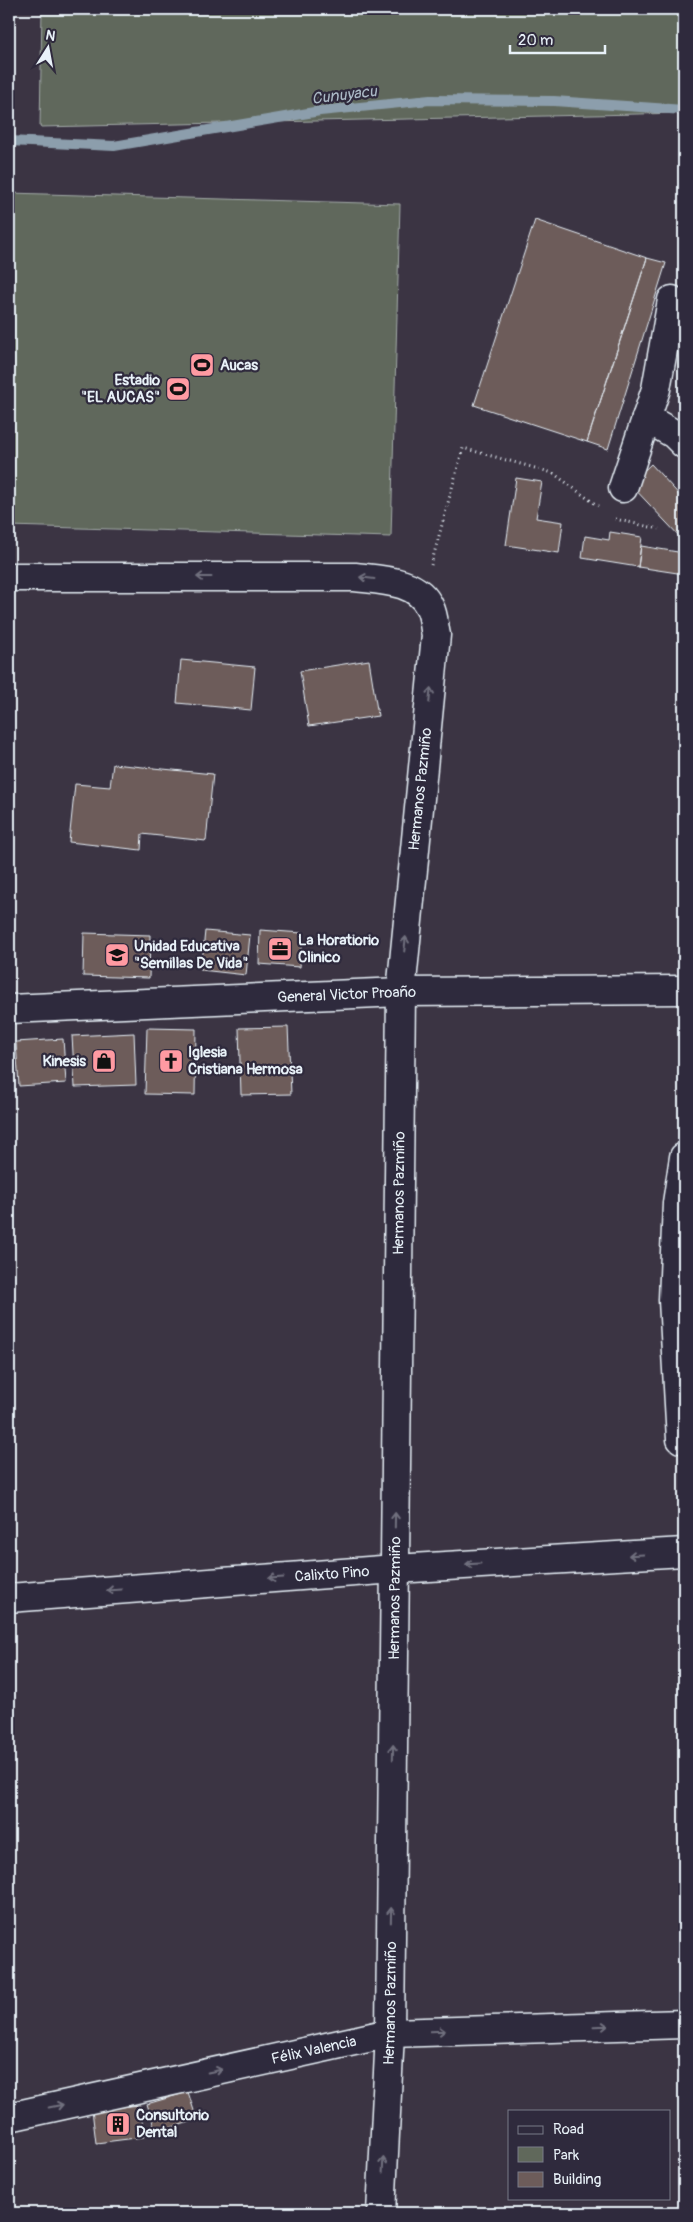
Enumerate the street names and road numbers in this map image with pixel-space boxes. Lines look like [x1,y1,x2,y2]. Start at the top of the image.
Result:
street label: Hermanos Pazmiño [405,727,436,851]
street label: General Victor Proaño [277,983,416,1007]
street label: Hermanos Pazmiño [389,1131,410,1255]
street label: Hermanos Pazmiño [385,1536,405,1660]
street label: Calixto Pino [294,1562,370,1587]
street label: Hermanos Pazmiño [379,1941,401,2065]
street label: Félix Valencia [270,2032,358,2069]

